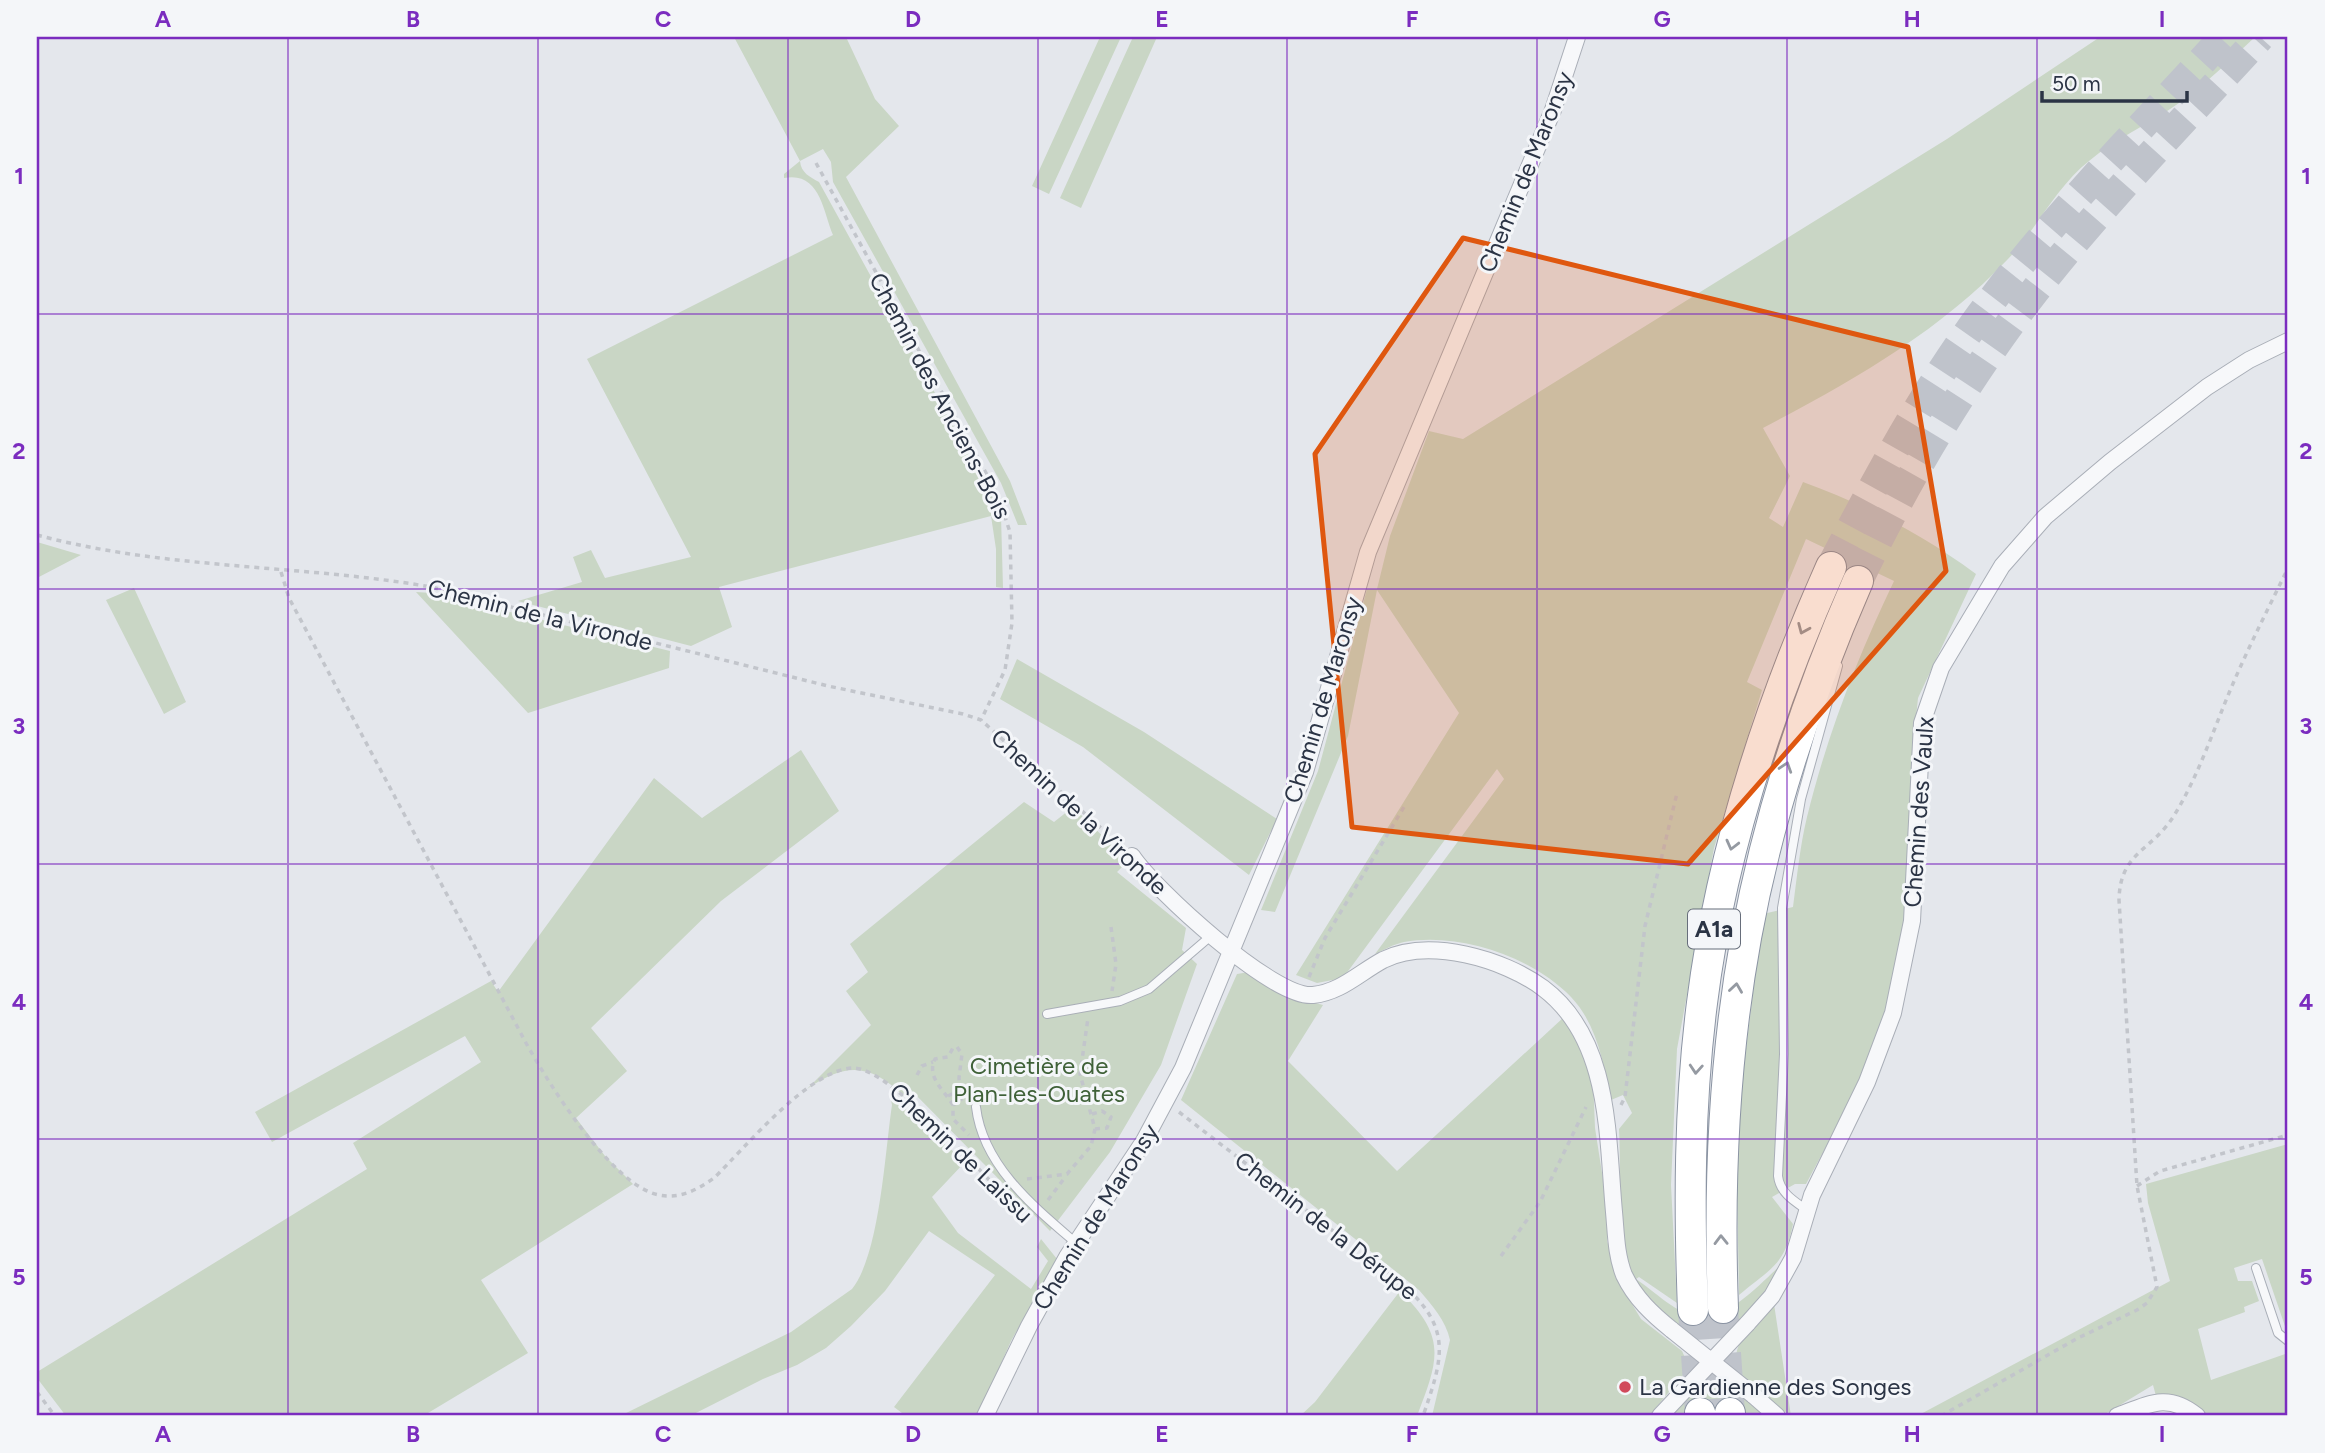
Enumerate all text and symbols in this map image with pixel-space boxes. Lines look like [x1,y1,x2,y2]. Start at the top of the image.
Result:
text: A [155,5,172,33]
text: B [406,5,420,33]
text: C [655,5,672,33]
text: D [905,5,921,33]
text: E [1155,5,1169,33]
text: F [1406,5,1419,33]
text: G [1653,5,1671,33]
text: H [1903,5,1921,33]
text: I [2159,5,2165,33]
scale bar [2042,60,2187,104]
street label: Chemin de Maronsy [1472,67,1579,276]
text: 50 m [2052,71,2101,96]
text: 1 [14,162,24,190]
text: 1 [2301,162,2311,190]
street label: Chemin des Anciens-Bois [863,268,1018,524]
text: 2 [12,437,26,465]
text: 2 [2299,437,2313,465]
street label: Chemin de la Vironde [425,573,655,656]
street label: Chemin de Maronsy [1277,593,1368,806]
one-way arrow [1797,622,1811,634]
text: 3 [13,712,25,740]
text: 3 [2300,712,2312,740]
street label: Chemin des Vaulx [1897,715,1940,908]
street label: Chemin de la Vironde [985,722,1174,901]
one-way arrow [1778,761,1792,773]
one-way arrow [1726,839,1741,851]
road number: A1a [1688,910,1740,948]
one-way arrow [1728,982,1743,994]
text: 4 [12,988,26,1016]
text: 4 [2299,988,2313,1016]
park label: Cimetière de Plan-les-Ouates [953,1051,1125,1108]
one-way arrow [1689,1064,1704,1075]
street label: Chemin de Laissu [884,1077,1039,1228]
street label: Chemin de Maronsy [1027,1118,1165,1315]
street label: Chemin de la Dérupe [1229,1145,1424,1306]
one-way arrow [1713,1234,1729,1244]
text: 5 [12,1263,26,1291]
text: 5 [2299,1263,2313,1291]
place label: La Gardienne des Songes [1639,1372,1912,1401]
marker: La Gardienne des Songes [1617,1379,1633,1395]
text: A [155,1420,172,1448]
text: B [406,1420,420,1448]
text: C [655,1420,672,1448]
text: D [905,1420,921,1448]
text: E [1155,1420,1169,1448]
text: F [1406,1420,1419,1448]
text: G [1653,1420,1671,1448]
text: H [1903,1420,1921,1448]
text: I [2159,1420,2165,1448]

